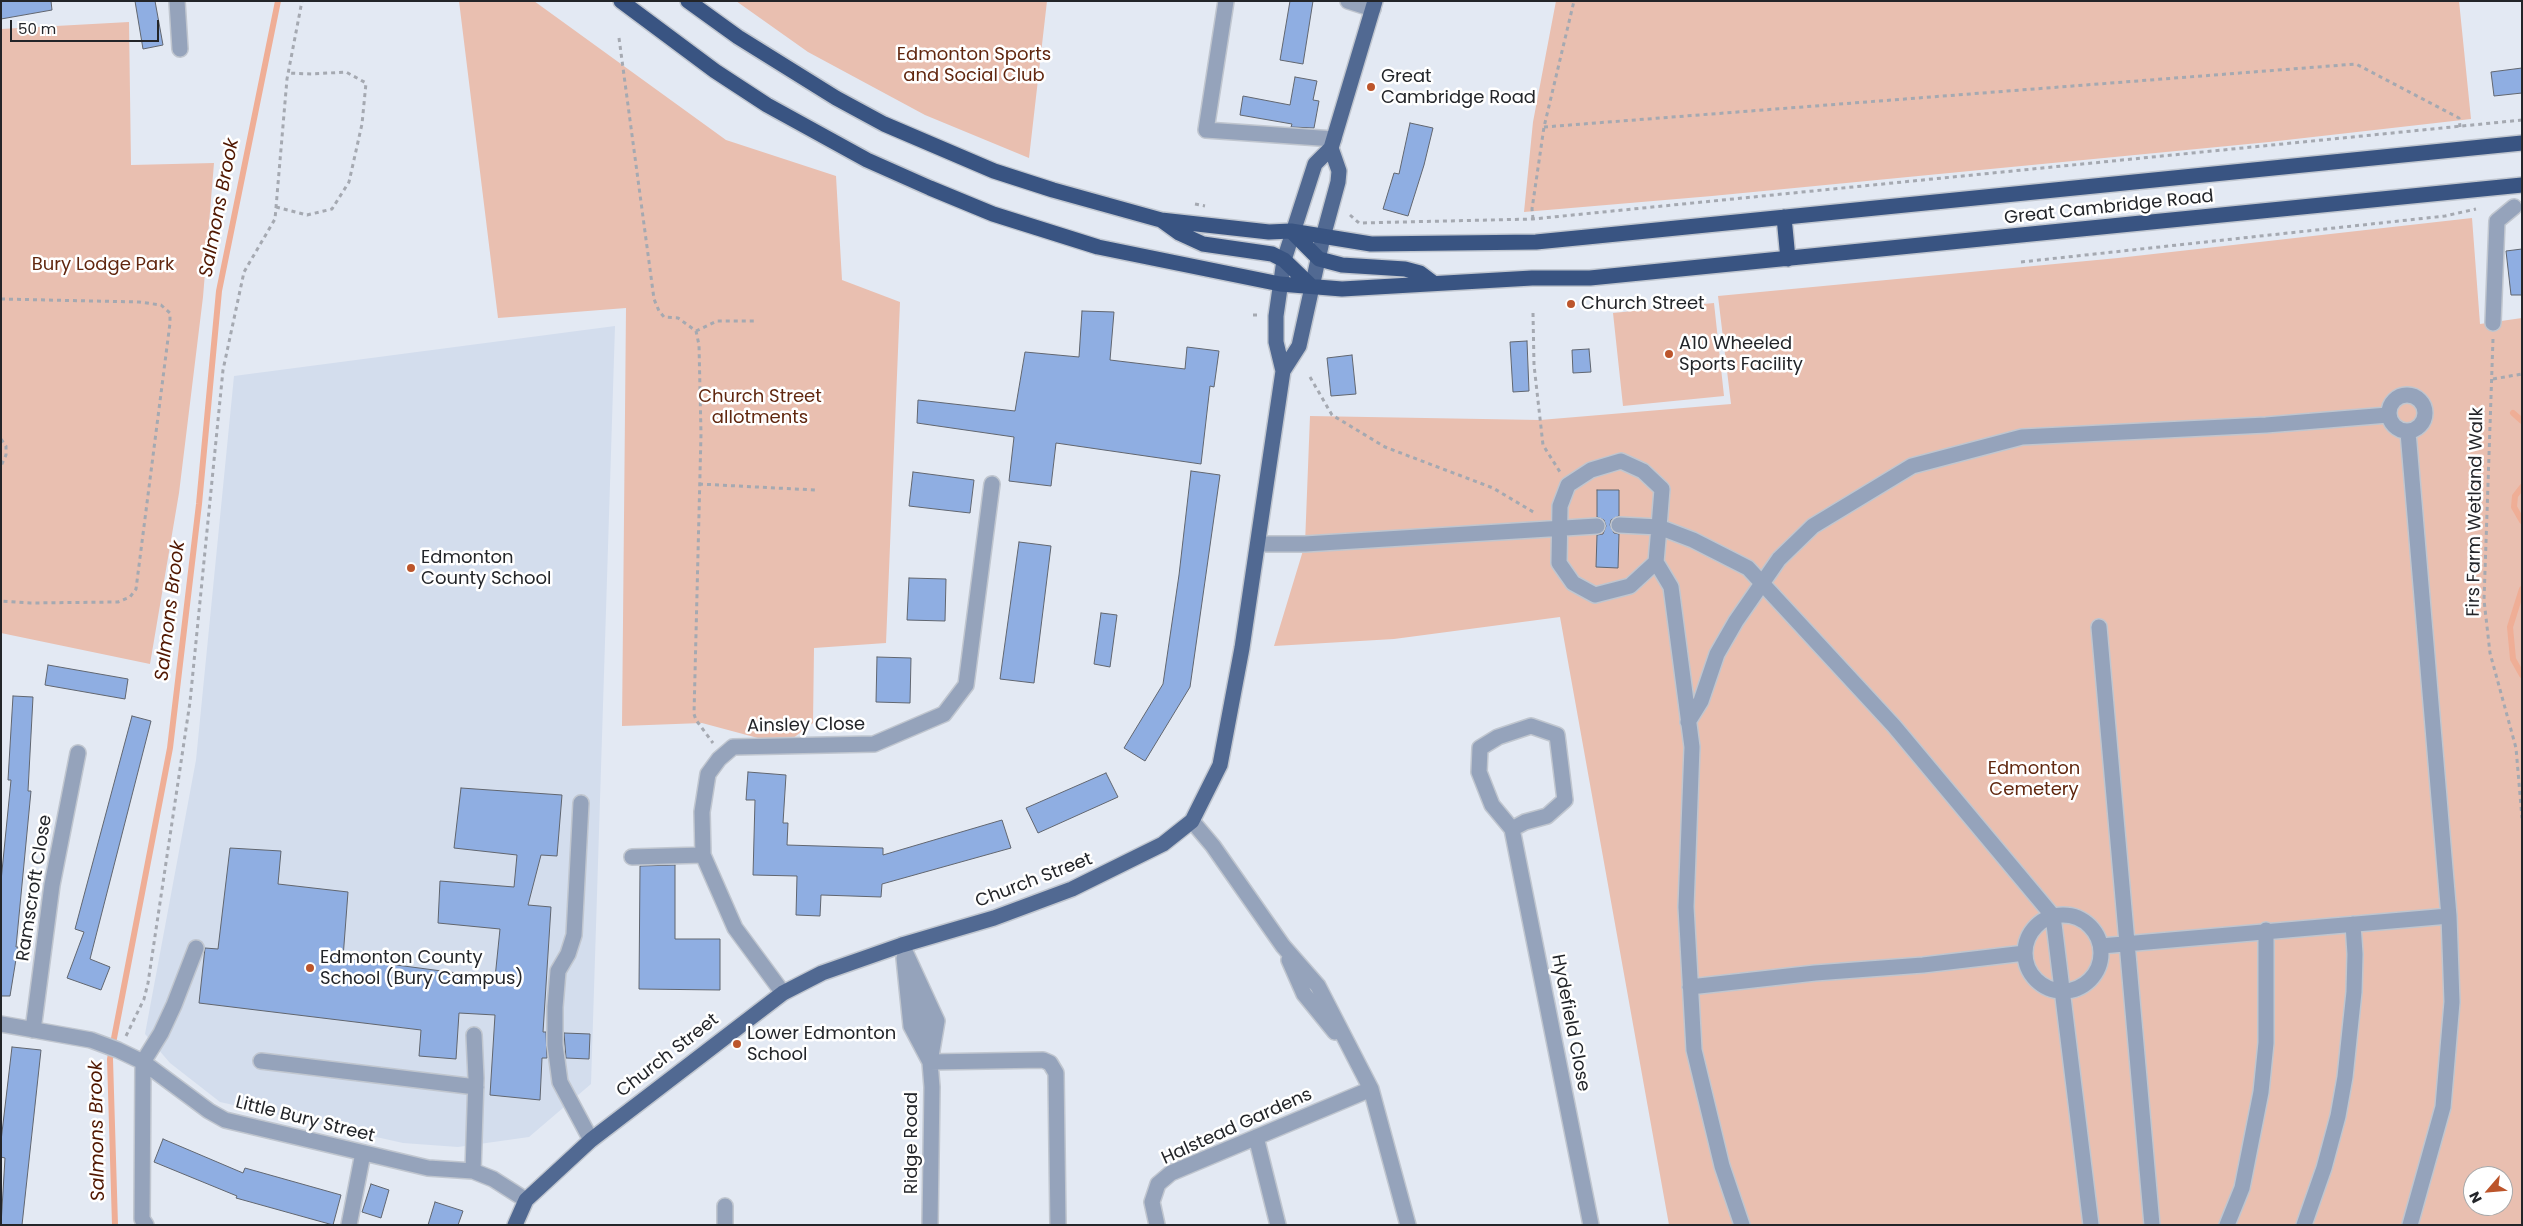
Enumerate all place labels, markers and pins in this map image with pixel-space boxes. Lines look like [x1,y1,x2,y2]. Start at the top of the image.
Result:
place label: Great Cambridge Road [1381,66,1536,108]
marker: Great Cambridge Road [1365,81,1377,93]
place label: Church Street [1581,293,1705,315]
marker: Church Street [1565,298,1577,310]
place label: A10 Wheeled Sports Facility [1679,333,1803,376]
marker: A10 Wheeled Sports Facility [1663,348,1675,360]
place label: Edmonton County School [421,547,551,590]
marker: Edmonton County School [405,562,417,574]
place label: Edmonton County School (Bury Campus) [320,947,524,990]
marker: Edmonton County School (Bury Campus) [304,962,316,974]
place label: Lower Edmonton School [747,1023,896,1066]
marker: Lower Edmonton School [731,1038,743,1050]

